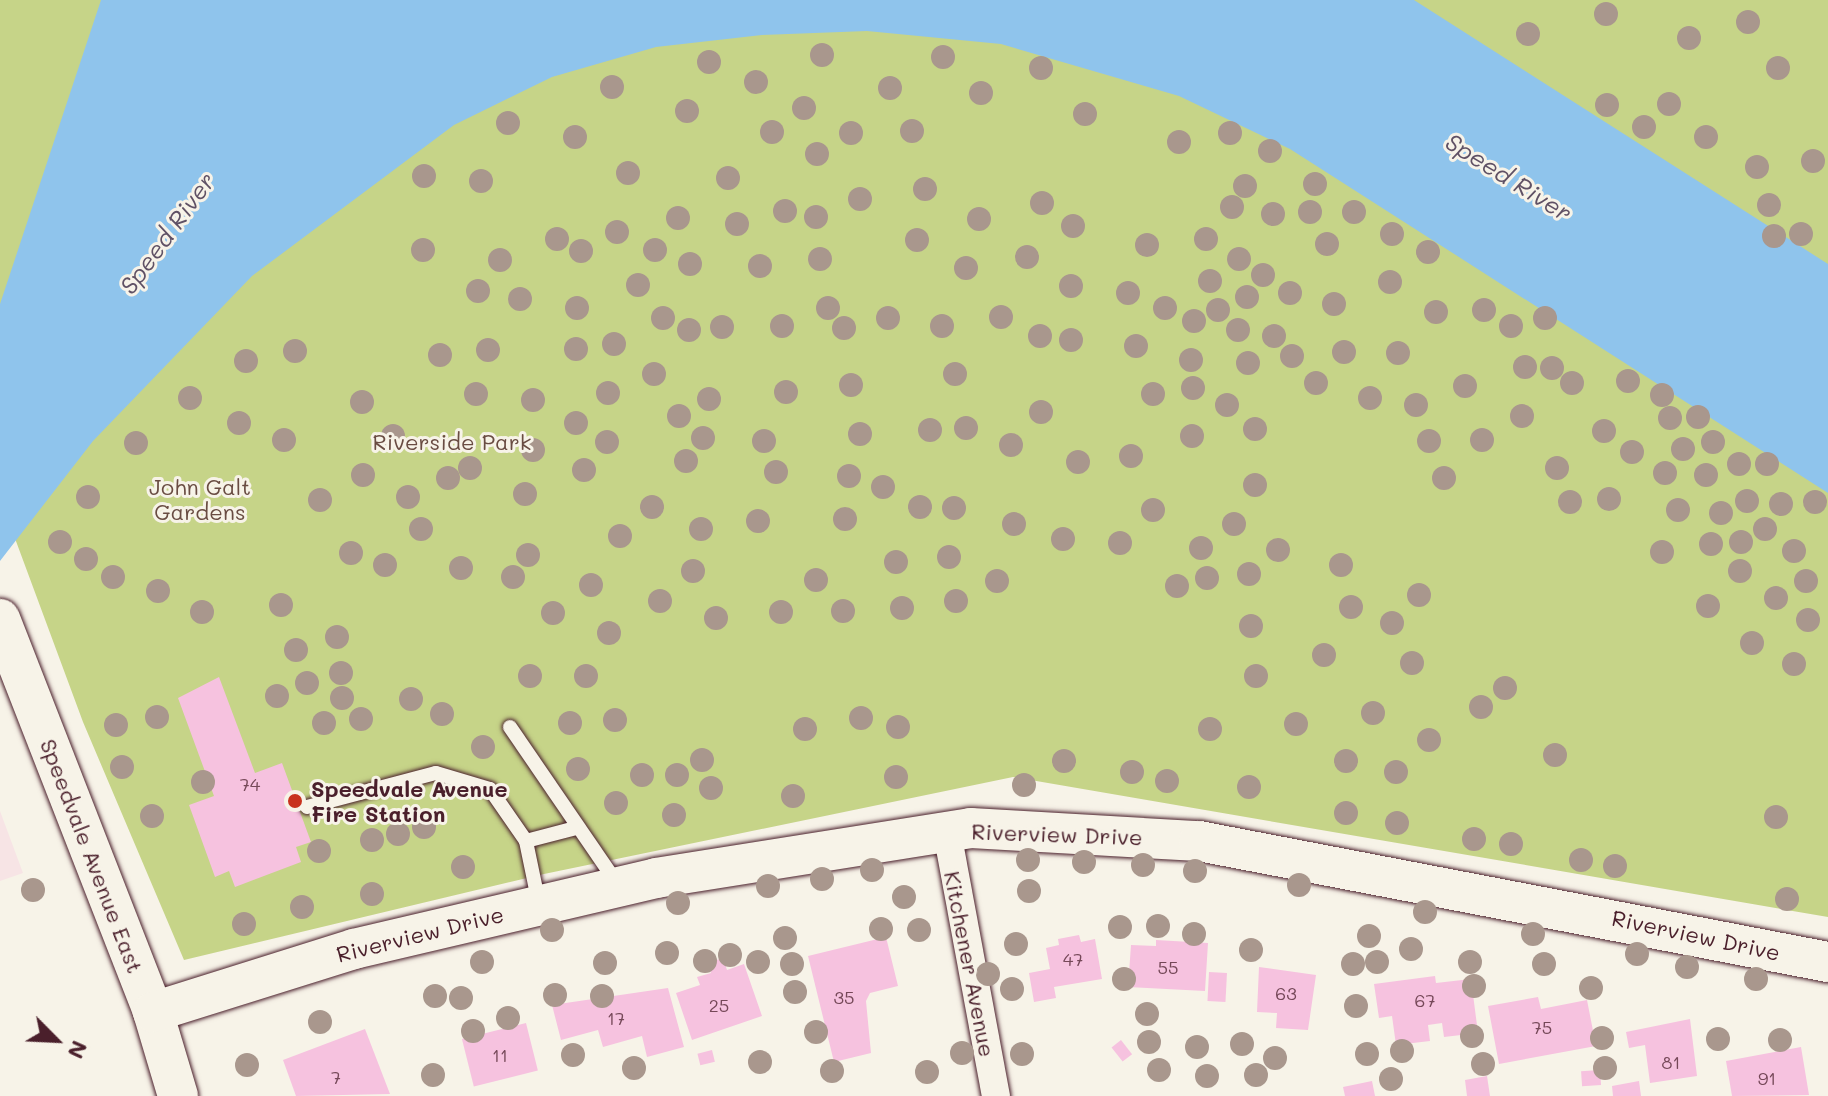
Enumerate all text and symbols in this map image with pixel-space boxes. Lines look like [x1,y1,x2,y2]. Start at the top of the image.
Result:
water label: Speed River [1441,127,1577,227]
water label: Speed River [113,167,221,299]
park label: Riverside Park [372,429,532,455]
park label: John Galt Gardens [149,473,251,524]
street label: Speedvale Avenue East [35,735,149,977]
house number: 74 [240,773,260,795]
place label: Speedvale Avenue Fire Station [311,775,508,826]
marker: Speedvale Avenue Fire Station [286,792,304,810]
street label: Riverview Drive [971,818,1143,850]
street label: Kitchener Avenue [939,869,1001,1059]
street label: Riverview Drive [334,900,506,968]
street label: Riverview Drive [1609,904,1783,966]
house number: 47 [1063,948,1083,970]
house number: 55 [1158,956,1178,978]
house number: 63 [1275,982,1297,1004]
house number: 35 [833,986,855,1008]
house number: 67 [1415,989,1435,1011]
house number: 25 [709,994,729,1016]
north arrow [16,1000,96,1080]
house number: 17 [607,1007,625,1029]
house number: 75 [1532,1016,1552,1038]
text: N [62,1036,95,1063]
house number: 11 [492,1044,508,1066]
house number: 81 [1662,1051,1680,1073]
house number: 7 [331,1066,341,1088]
house number: 91 [1758,1067,1776,1089]

